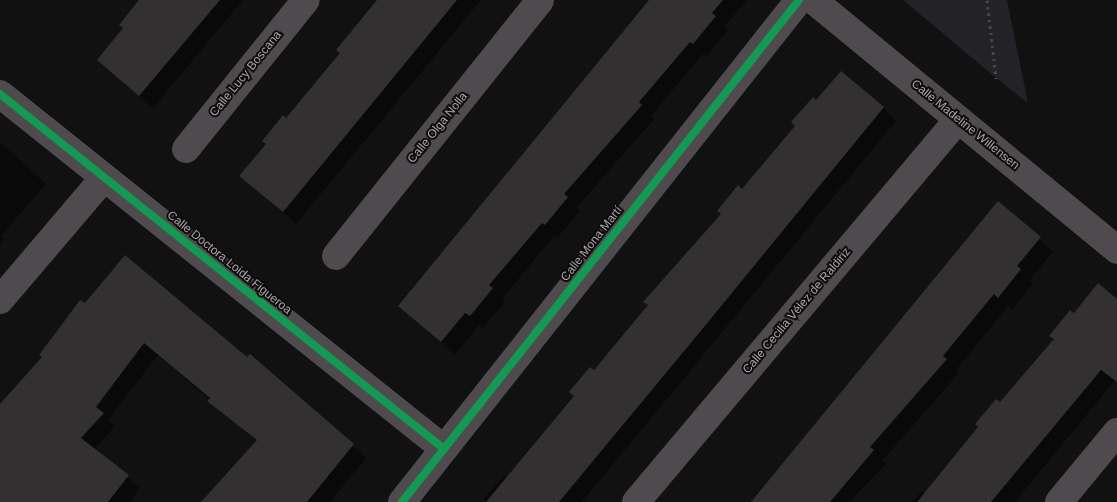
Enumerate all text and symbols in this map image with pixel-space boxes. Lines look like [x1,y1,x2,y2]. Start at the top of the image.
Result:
street label: Calle Lucy Boscana [207,28,285,120]
street label: Calle Madeline Willensen [908,77,1022,173]
street label: Calle Olga Nolla [405,90,471,166]
street label: Calle Mona Martí [558,204,626,284]
street label: Calle Doctora Loida Figueroa [164,208,294,318]
street label: Calle Cecilia Vélez de Raldiriz [740,245,854,377]

